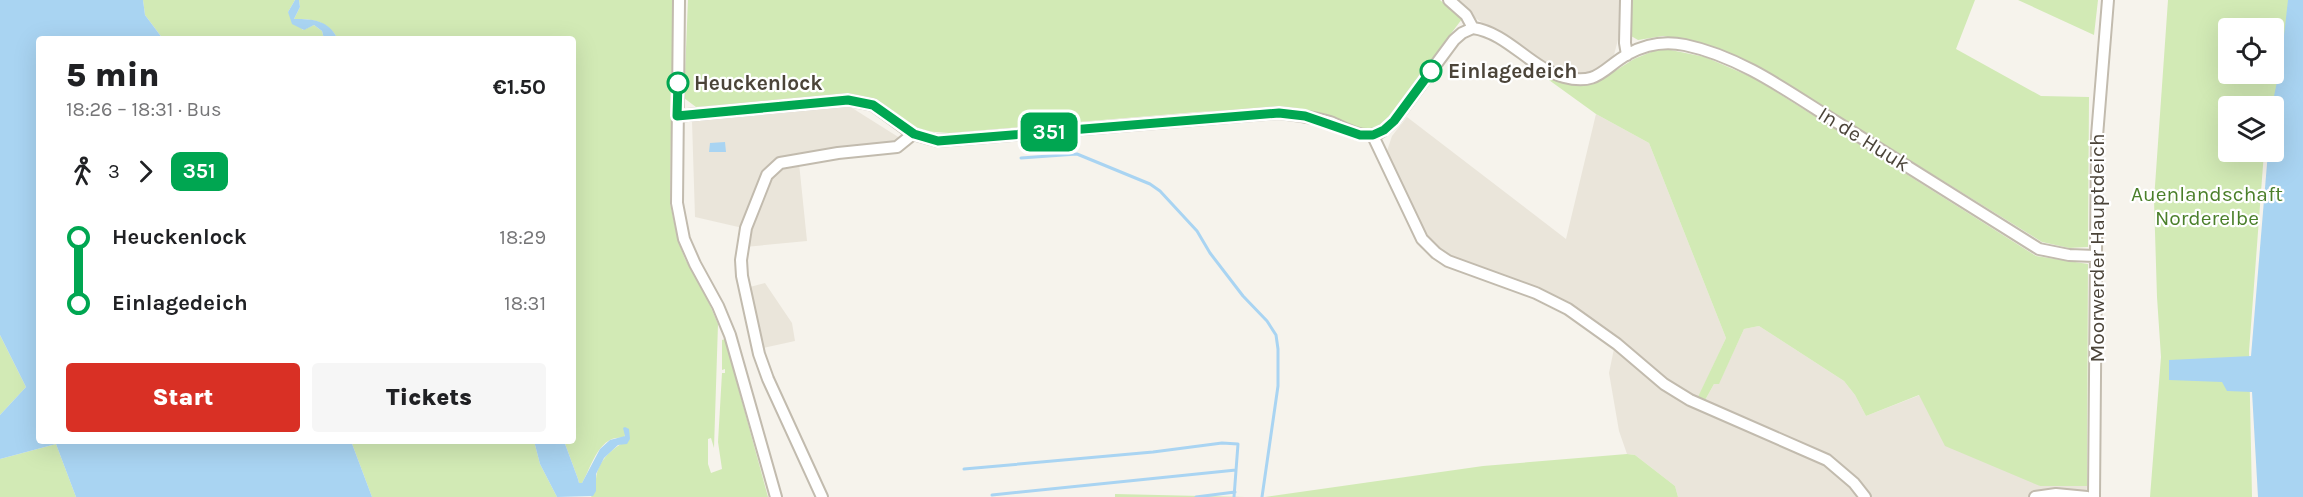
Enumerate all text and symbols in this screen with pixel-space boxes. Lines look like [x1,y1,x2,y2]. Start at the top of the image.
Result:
map controls [2218,18,2284,162]
button: locate [2218,18,2284,84]
text: 5 min [66,56,160,94]
place label: Einlagedeich [1448,59,1577,83]
marker: Einlagedeich [1420,60,1442,82]
place label: Heuckenlock [694,71,823,95]
marker: Heuckenlock [667,72,689,94]
text: €1.50 [493,74,546,100]
button: layers [2218,96,2284,162]
text: 18:26 – 18:31 · Bus [66,98,222,121]
street label: In de Huuk [1814,102,1914,177]
line badge: 351 [1014,112,1084,152]
text: 351 [1033,120,1065,144]
street label: Moorwerder Hauptdeich [2085,133,2109,363]
icon: walk [66,155,99,188]
icon: forward [129,155,162,188]
text: 351 [183,159,216,183]
text: 3 [108,160,120,183]
park label: Auenlandschaft Norderelbe [2131,182,2283,230]
text: Heuckenlock [112,224,247,250]
text: 18:29 [499,226,546,249]
text: Einlagedeich [112,290,248,316]
text: 18:31 [504,292,546,315]
button: Start [66,363,300,432]
button: Tickets [312,363,546,432]

